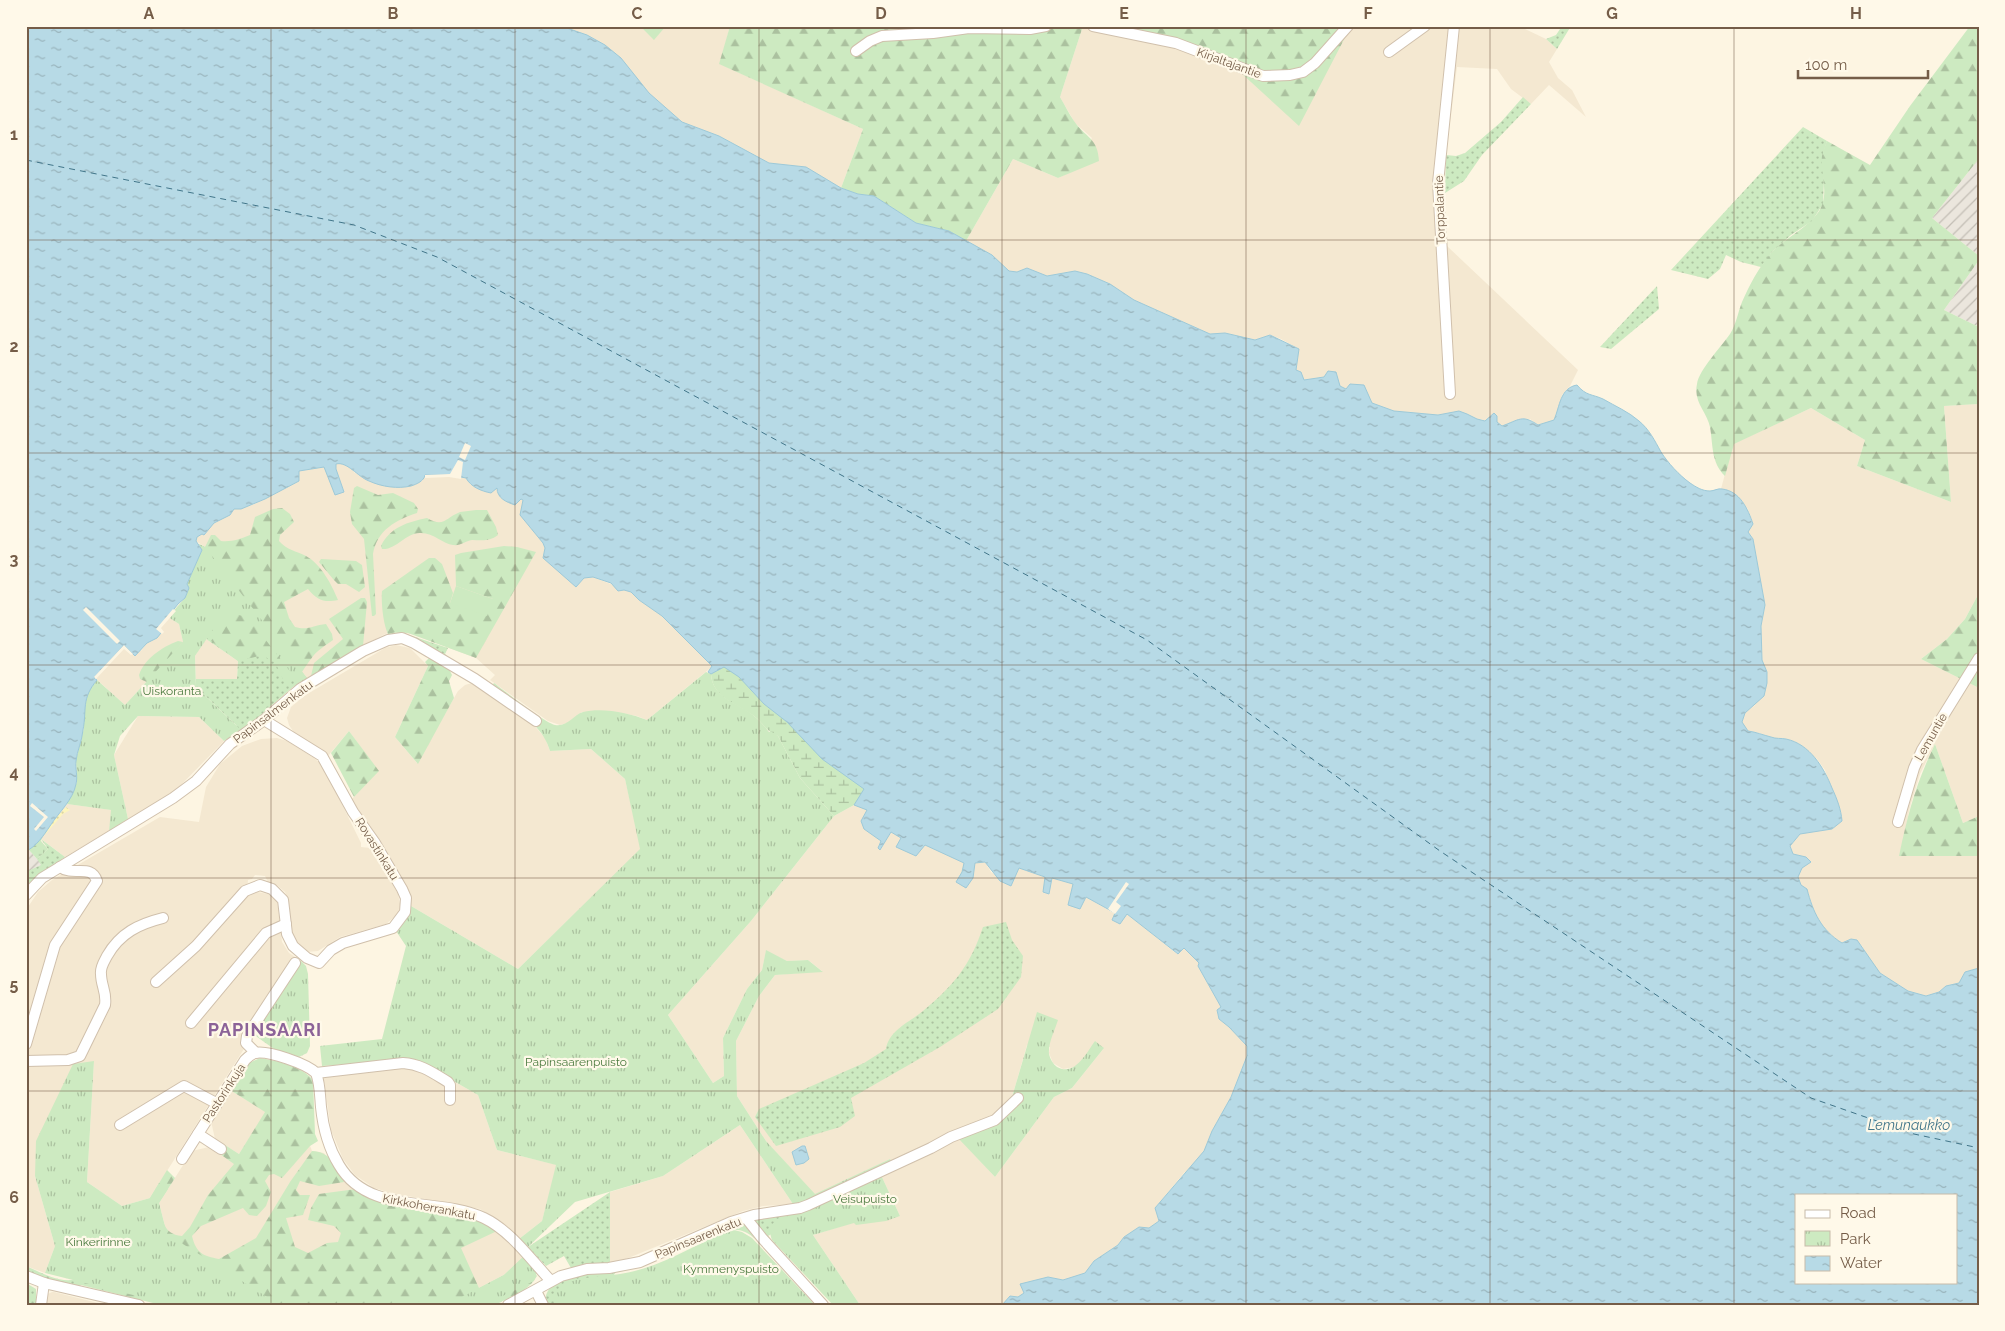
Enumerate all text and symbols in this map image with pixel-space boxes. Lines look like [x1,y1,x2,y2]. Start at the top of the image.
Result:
text: A [144,4,155,23]
text: B [388,4,399,23]
text: C [632,4,643,23]
text: D [875,4,887,23]
text: E [1119,4,1129,23]
text: F [1363,4,1373,23]
text: G [1606,4,1618,23]
text: H [1850,4,1862,23]
street label: Kirjaltajantie [1195,45,1263,81]
scale bar [1798,48,1928,80]
text: 100 m [1805,56,1847,74]
text: 1 [10,125,18,144]
street label: Torppalantie [1432,175,1448,245]
text: 2 [9,337,19,356]
text: 3 [10,550,19,569]
street label: Papinsalmenkatu [231,678,315,746]
park label: Uiskoranta [143,684,201,698]
street label: Lemuntie [1912,711,1950,763]
text: 4 [9,763,19,782]
street label: Rovastinkatu [352,815,402,883]
text: 5 [10,975,19,994]
district label: PAPINSAARI [208,1019,322,1040]
park label: Papinsaarenpuisto [525,1055,627,1069]
street label: Pastorinkuja [200,1061,248,1125]
water label: Lemunaukko [1868,1117,1950,1133]
text: 6 [9,1188,19,1207]
street label: Kirkkoherrankatu [382,1191,476,1223]
park label: Veisupuisto [833,1192,897,1206]
legend [1795,1194,1958,1284]
text: Road [1840,1204,1876,1222]
street label: Papinsaarenkatu [653,1214,743,1262]
text: Park [1840,1230,1871,1248]
park label: Kinkeririnne [65,1235,131,1249]
text: Water [1840,1254,1883,1272]
park label: Kymmenyspuisto [683,1262,779,1276]

